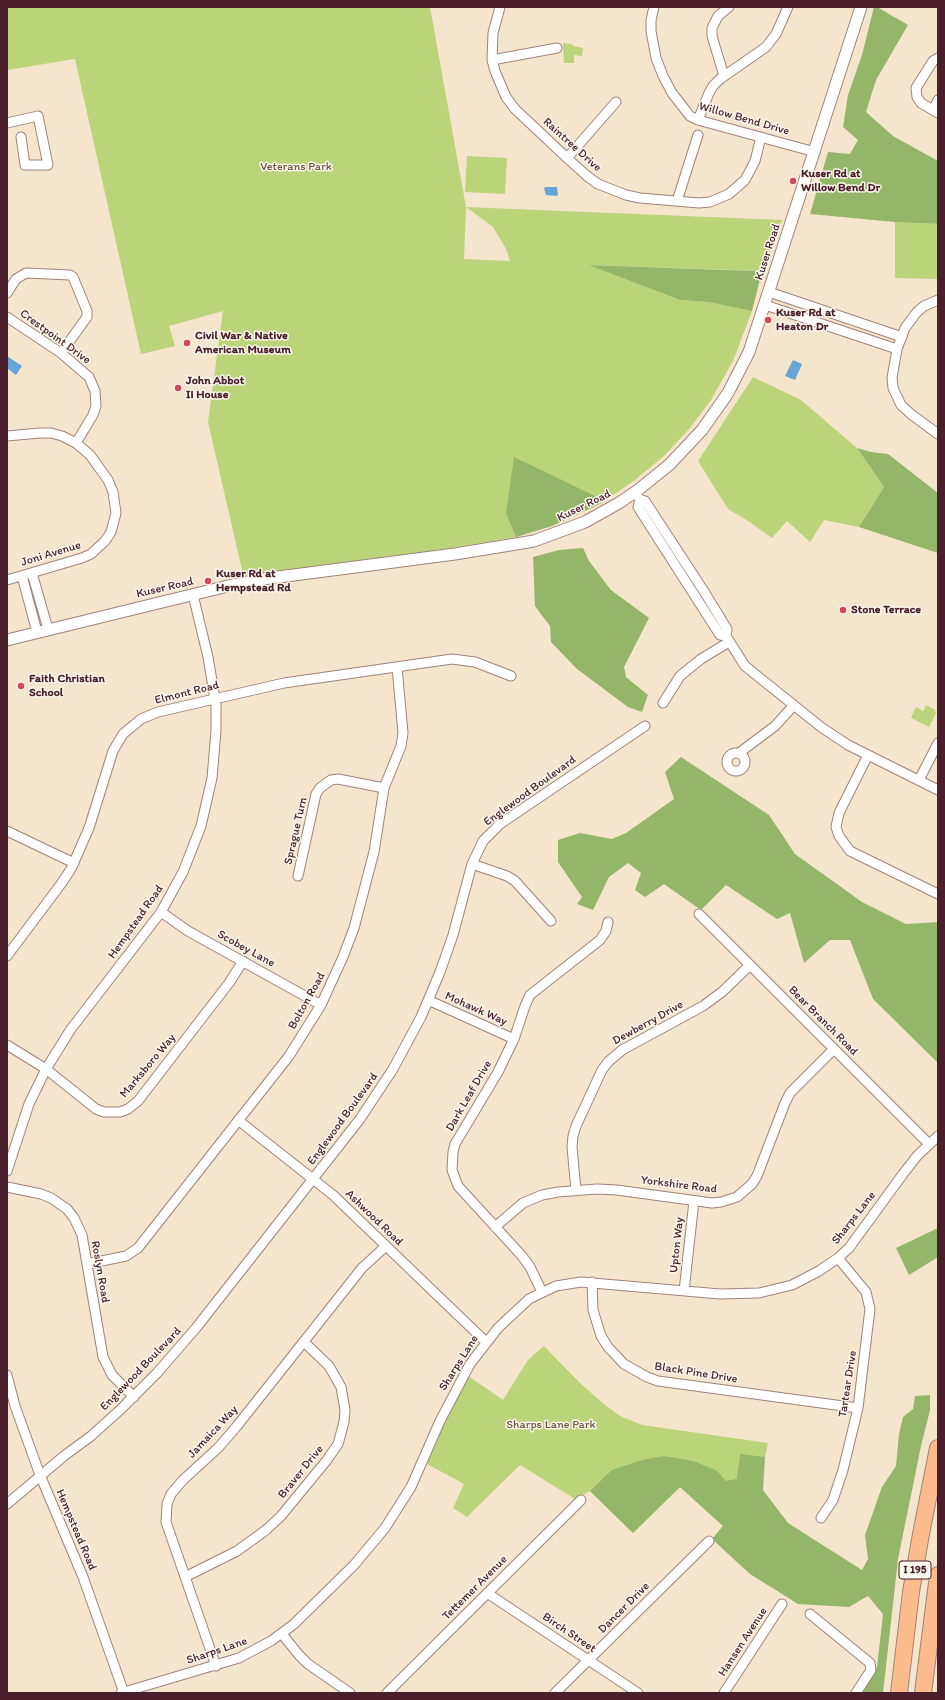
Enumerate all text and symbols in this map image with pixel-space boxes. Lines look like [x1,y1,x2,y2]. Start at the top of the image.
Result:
street label: Willow Bend Drive [697,99,791,139]
street label: Raintree Drive [540,115,604,175]
park label: Veterans Park [260,160,332,174]
place label: Kuser Rd at Willow Bend Dr [801,167,880,195]
marker: Kuser Rd at Willow Bend Dr [788,176,798,186]
street label: Kuser Road [752,222,784,282]
street label: Crestpoint Drive [17,306,93,368]
place label: Kuser Rd at Heaton Dr [776,306,836,334]
marker: Kuser Rd at Heaton Dr [763,315,773,325]
place label: Civil War & Native American Museum [195,329,291,357]
marker: Civil War & Native American Museum [182,338,192,348]
place label: John Abbot II House [186,374,244,402]
marker: John Abbot II House [173,383,183,393]
street label: Kuser Road [555,487,613,525]
street label: Joni Avenue [19,538,83,570]
place label: Kuser Rd at Hempstead Rd [216,567,291,595]
street label: Kuser Road [135,574,195,602]
marker: Kuser Rd at Hempstead Rd [203,576,213,586]
place label: Stone Terrace [851,603,921,617]
marker: Stone Terrace [838,605,848,615]
place label: Faith Christian School [29,672,105,700]
street label: Elmont Road [153,678,221,708]
marker: Faith Christian School [16,681,26,691]
street label: Englewood Boulevard [481,753,579,829]
street label: Sprague Turn [281,796,311,866]
street label: Hempstead Road [105,882,167,962]
street label: Scobey Lane [215,927,277,971]
street label: Bolton Road [285,970,329,1032]
street label: Bear Branch Road [785,983,861,1059]
street label: Mohawk Way [443,989,509,1029]
street label: Dewberry Drive [610,998,686,1048]
street label: Marksboro Way [117,1031,179,1101]
street label: Dark Leaf Drive [443,1058,495,1134]
street label: Englewood Boulevard [305,1070,381,1168]
street label: Yorkshire Road [640,1173,718,1197]
street label: Ashwood Road [342,1187,406,1249]
street label: Sharps Lane [829,1189,879,1247]
street label: Upton Way [667,1216,687,1274]
street label: Roslyn Road [87,1240,113,1304]
street label: Englewood Boulevard [97,1324,185,1414]
street label: Sharps Lane [436,1332,482,1394]
street label: Tartear Drive [836,1350,860,1418]
street label: Black Pine Drive [653,1359,739,1387]
street label: Jamaica Way [185,1403,241,1461]
park label: Sharps Lane Park [506,1418,596,1432]
street label: Braver Drive [275,1442,327,1502]
street label: Hempstead Road [52,1487,100,1573]
street label: Tettemer Avenue [439,1552,511,1624]
road number: I 195 [899,1561,931,1579]
street label: Dancer Drive [595,1579,653,1637]
street label: Hansen Avenue [715,1605,771,1679]
street label: Birch Street [539,1610,599,1656]
street label: Sharps Lane [185,1634,249,1668]

